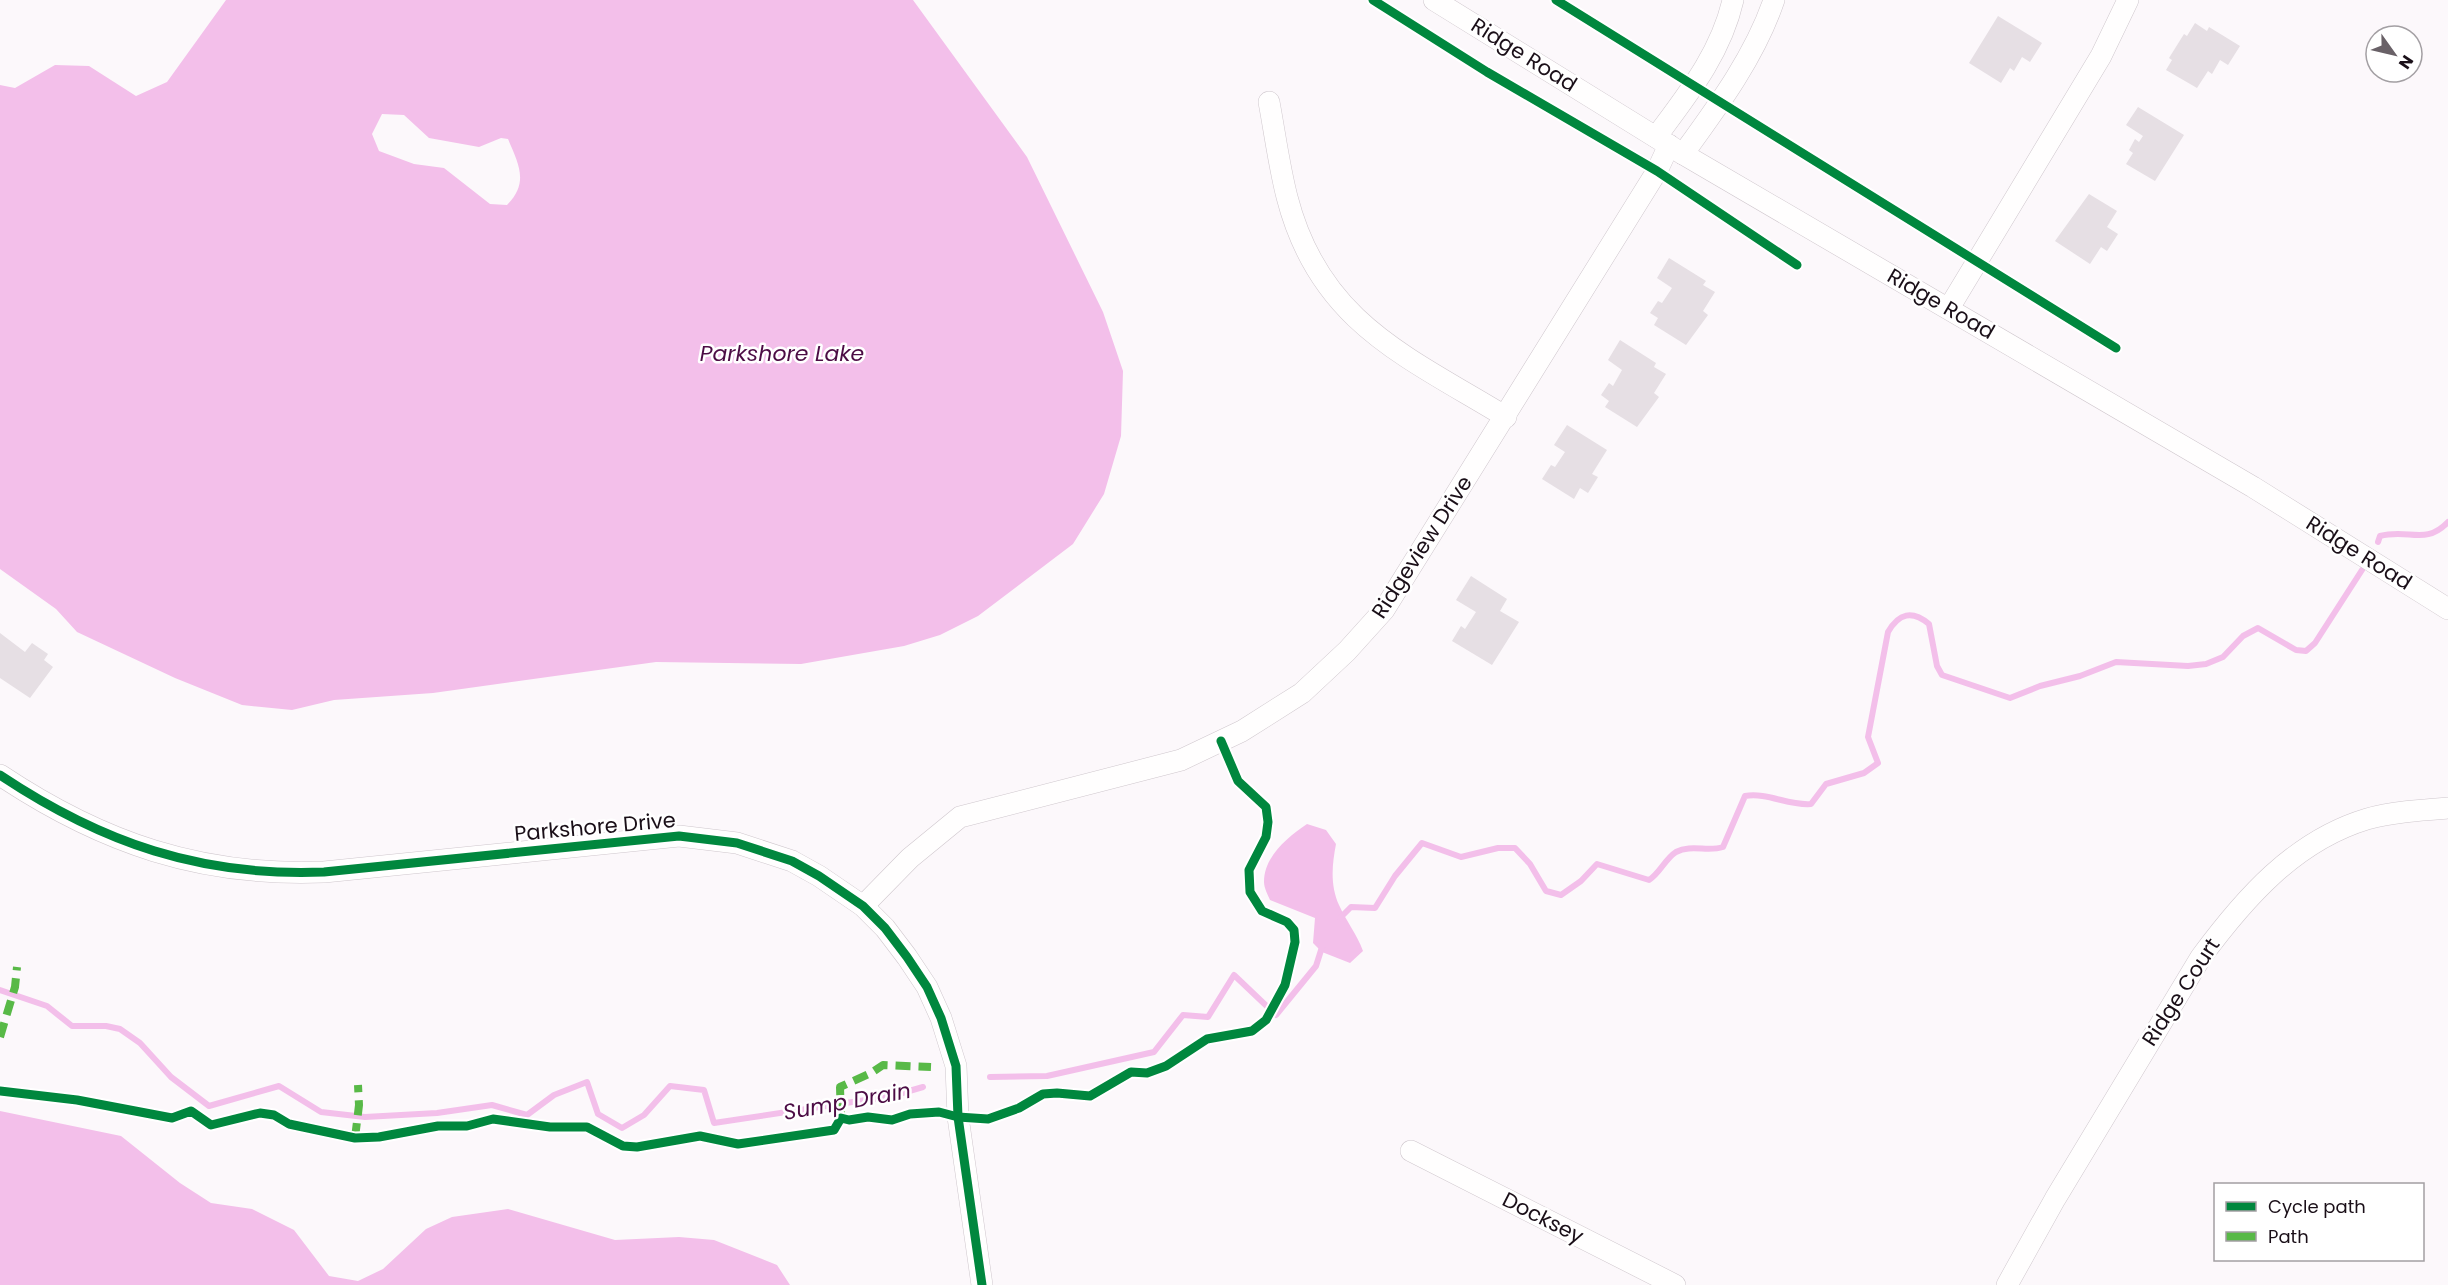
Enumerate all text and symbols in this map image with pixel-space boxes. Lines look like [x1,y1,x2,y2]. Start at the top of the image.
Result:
street label: Ridge Road [1466,11,1583,99]
north arrow [2364,24,2424,84]
text: N [2393,51,2419,74]
street label: Ridge Road [1882,261,2000,346]
water label: Parkshore Lake [700,338,864,369]
street label: Ridgeview Drive [1365,470,1479,624]
street label: Ridge Road [2301,509,2418,597]
street label: Parkshore Drive [513,805,677,848]
street label: Ridge Court [2135,932,2226,1051]
water label: Sump Drain [781,1075,913,1128]
legend [2214,1183,2424,1261]
street label: Docksey [1498,1185,1589,1250]
text: Cycle path [2268,1194,2366,1219]
text: Path [2268,1224,2309,1249]

